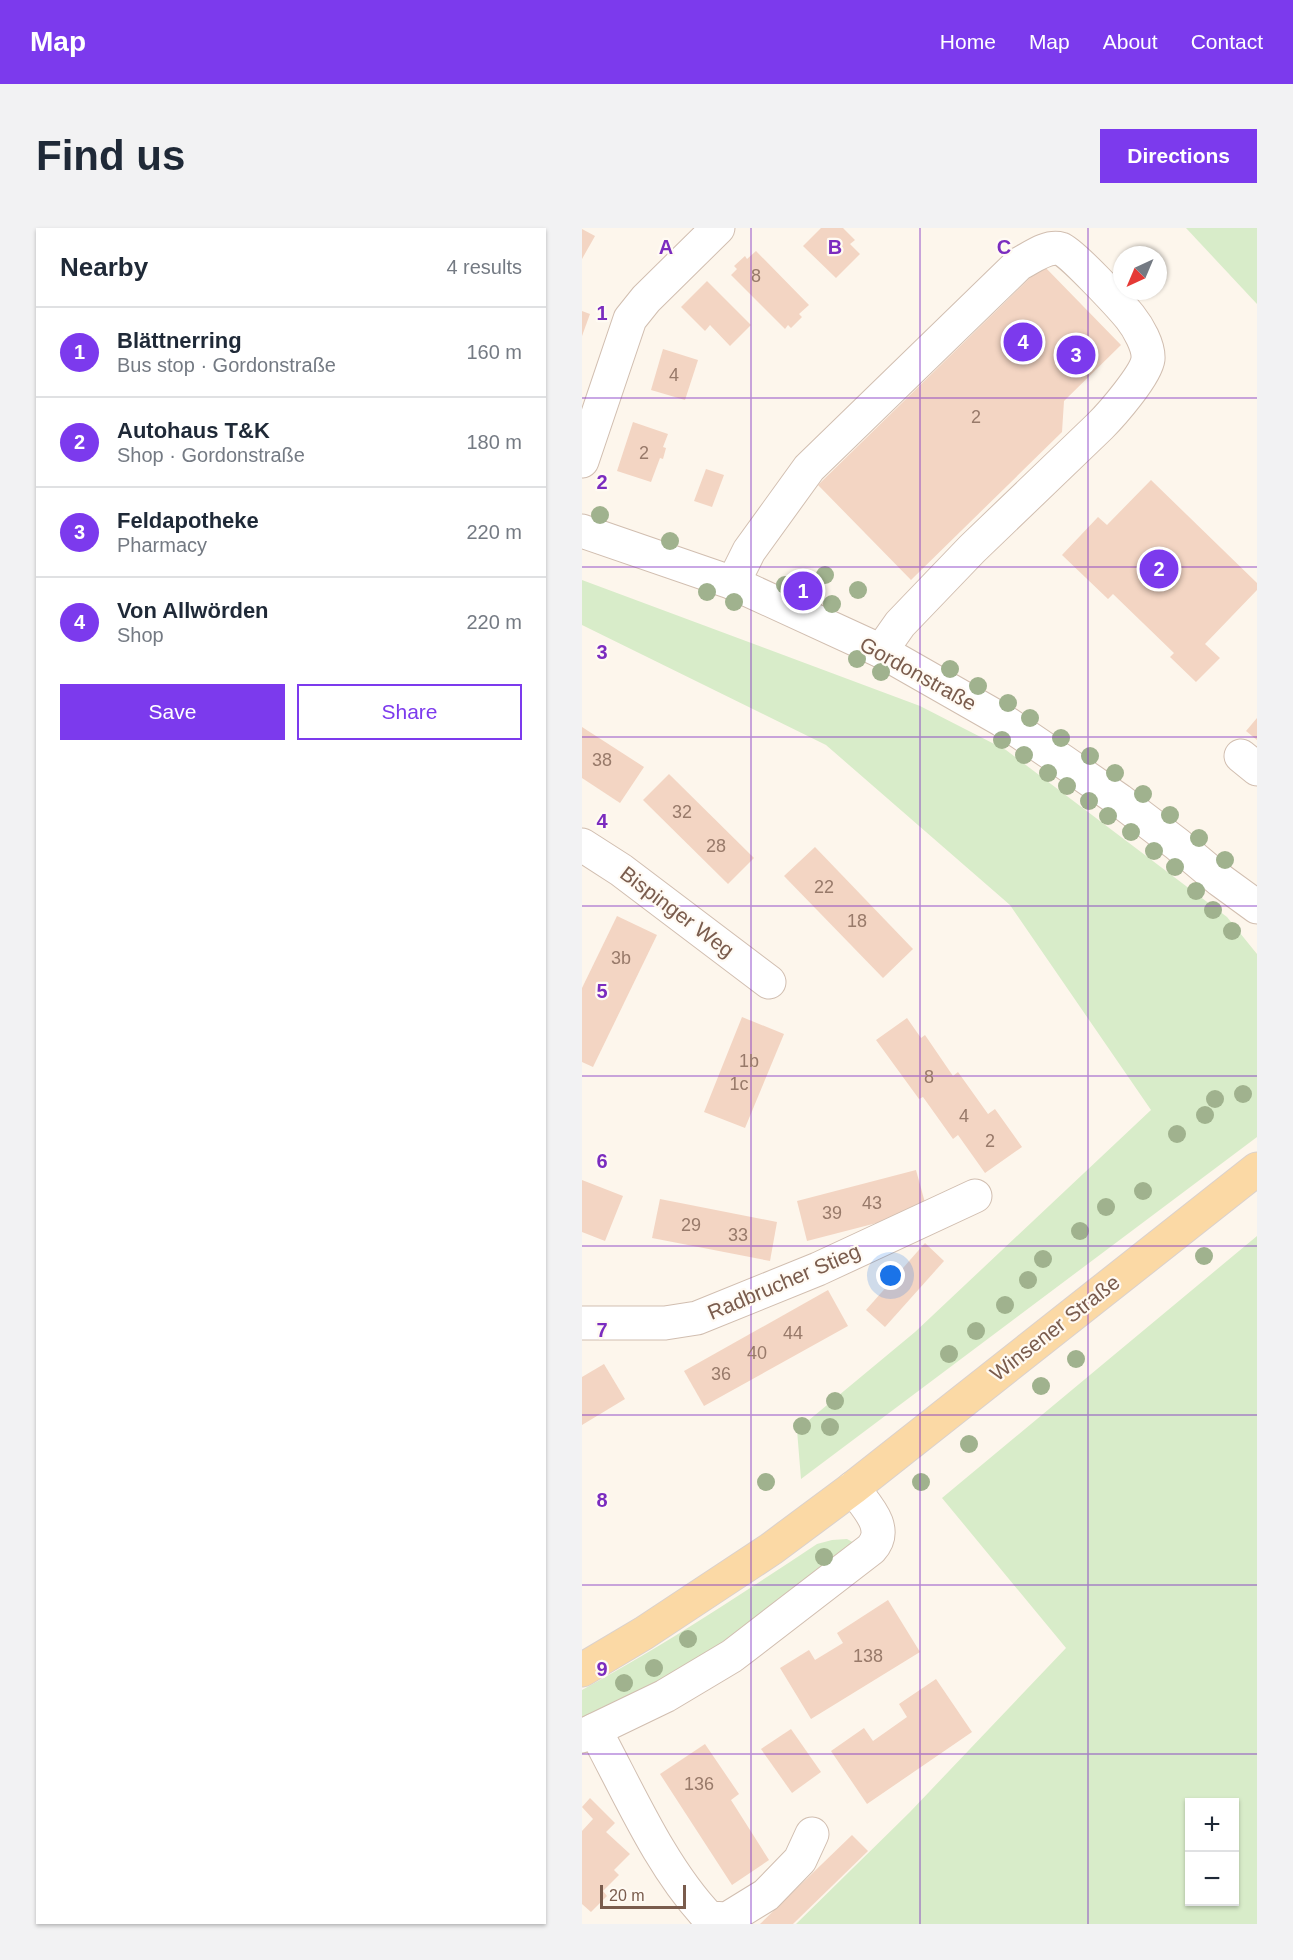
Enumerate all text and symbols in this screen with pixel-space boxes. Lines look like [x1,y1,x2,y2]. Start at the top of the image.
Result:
text: Map [30,26,86,57]
text: Home [940,30,996,53]
text: Map [1029,30,1070,53]
text: About [1103,30,1158,53]
text: Contact [1191,30,1263,53]
button: Directions [1100,129,1257,183]
text: Find us [36,132,185,179]
text: A [659,236,673,258]
text: B [828,236,842,258]
text: C [997,236,1011,258]
north arrow [1113,246,1167,300]
text: Nearby [60,252,148,282]
text: 4 results [446,256,522,278]
house number: 8 [751,266,761,286]
text: 1 [596,302,608,324]
pin: 4 [1004,320,1042,364]
text: Blättnerring [117,328,242,353]
pin: 3 [1056,332,1096,378]
text: 1 [74,341,85,363]
text: 160 m [466,341,522,363]
text: Bus stop · Gordonstraße [117,354,336,376]
house number: 4 [669,365,679,385]
house number: 2 [971,407,981,427]
text: Autohaus T&K [117,418,270,443]
text: 2 [74,431,85,453]
text: 180 m [466,431,522,453]
house number: 2 [639,443,649,463]
text: Shop · Gordonstraße [117,444,305,466]
text: 2 [596,471,608,493]
text: Feldapotheke [117,508,259,533]
text: 3 [74,521,85,543]
text: 220 m [466,521,522,543]
text: Pharmacy [117,534,207,556]
pin: 2 [1140,546,1178,592]
pin: 1 [784,568,822,614]
text: Von Allwörden [117,598,269,623]
text: 4 [74,611,85,633]
text: 220 m [466,611,522,633]
text: Shop [117,624,164,646]
street label: Gordonstraße [856,632,980,715]
text: 3 [596,641,608,663]
button: Save [60,684,285,740]
button: Share [297,684,522,740]
house number: 38 [592,750,612,770]
house number: 32 [672,802,692,822]
text: 4 [596,810,608,832]
house number: 28 [706,836,726,856]
street label: Bispinger Weg [616,861,739,962]
house number: 22 [814,877,834,897]
house number: 18 [847,911,867,931]
house number: 3b [611,948,631,968]
text: 5 [596,980,608,1002]
house number: 1b [739,1051,759,1071]
house number: 8 [924,1067,934,1087]
house number: 1c [729,1074,749,1094]
house number: 4 [959,1106,969,1126]
house number: 2 [985,1131,995,1151]
text: 6 [596,1150,608,1172]
house number: 43 [862,1193,882,1213]
house number: 39 [822,1203,842,1223]
house number: 29 [681,1215,701,1235]
house number: 33 [728,1225,748,1245]
street label: Radbrucher Stieg [704,1239,864,1324]
your location [876,1261,905,1290]
street label: Winsener Straße [986,1270,1124,1385]
text: 7 [596,1319,608,1341]
house number: 44 [783,1323,803,1343]
house number: 40 [747,1343,767,1363]
house number: 36 [711,1364,731,1384]
text: 8 [596,1489,608,1511]
house number: 138 [853,1646,883,1666]
text: 9 [596,1658,608,1680]
house number: 136 [684,1774,714,1794]
map controls [1185,1798,1239,1906]
button: + [1185,1798,1239,1852]
button: − [1185,1852,1239,1906]
scale bar [600,1882,686,1910]
text: 20 m [609,1887,645,1904]

